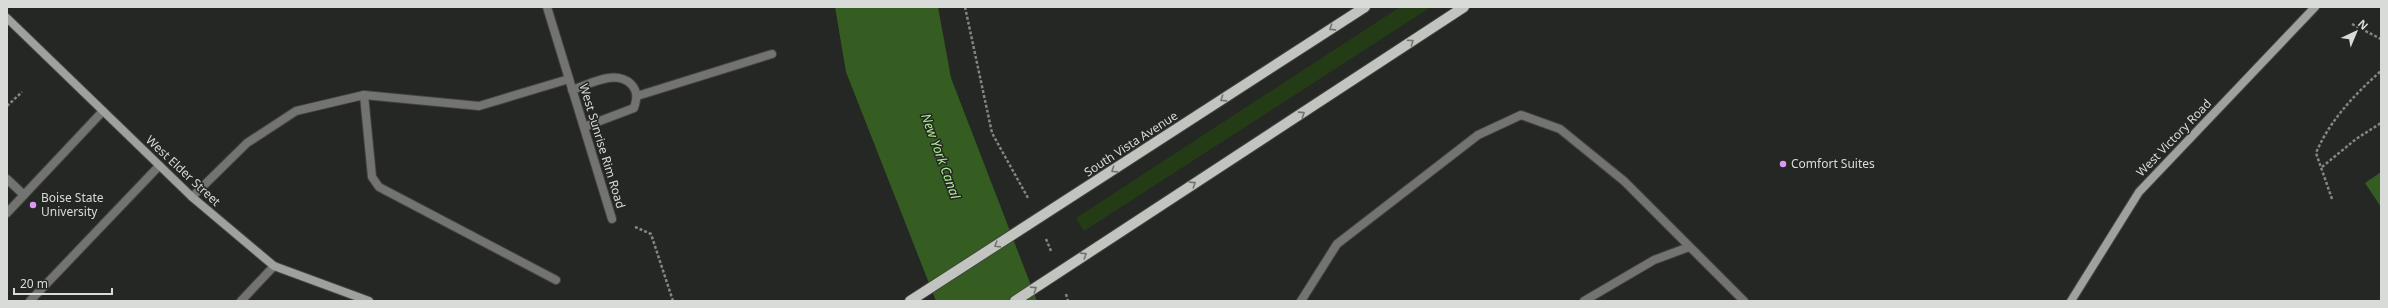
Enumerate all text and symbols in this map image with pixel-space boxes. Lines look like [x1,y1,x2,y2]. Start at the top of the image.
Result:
north arrow [2336,12,2376,52]
text: N [2355,16,2372,33]
one-way arrow [1329,23,1336,31]
one-way arrow [1407,40,1414,47]
street label: West Sunrise Rim Road [575,81,630,210]
one-way arrow [1220,94,1227,102]
street label: West Victory Road [2132,95,2215,180]
street label: South Vista Avenue [1081,107,1181,180]
water label: New York Canal [917,111,965,202]
one-way arrow [1298,111,1305,119]
street label: West Elder Street [142,132,225,210]
place label: Comfort Suites [1791,155,1875,172]
marker: Comfort Suites [1778,159,1788,169]
one-way arrow [1111,165,1118,173]
one-way arrow [1189,181,1196,189]
place label: Boise State University [41,189,104,220]
marker: Boise State University [28,200,38,210]
one-way arrow [994,241,1001,248]
one-way arrow [1080,252,1087,260]
scale bar [14,270,112,296]
text: 20 m [20,275,48,292]
one-way arrow [1029,287,1036,294]

